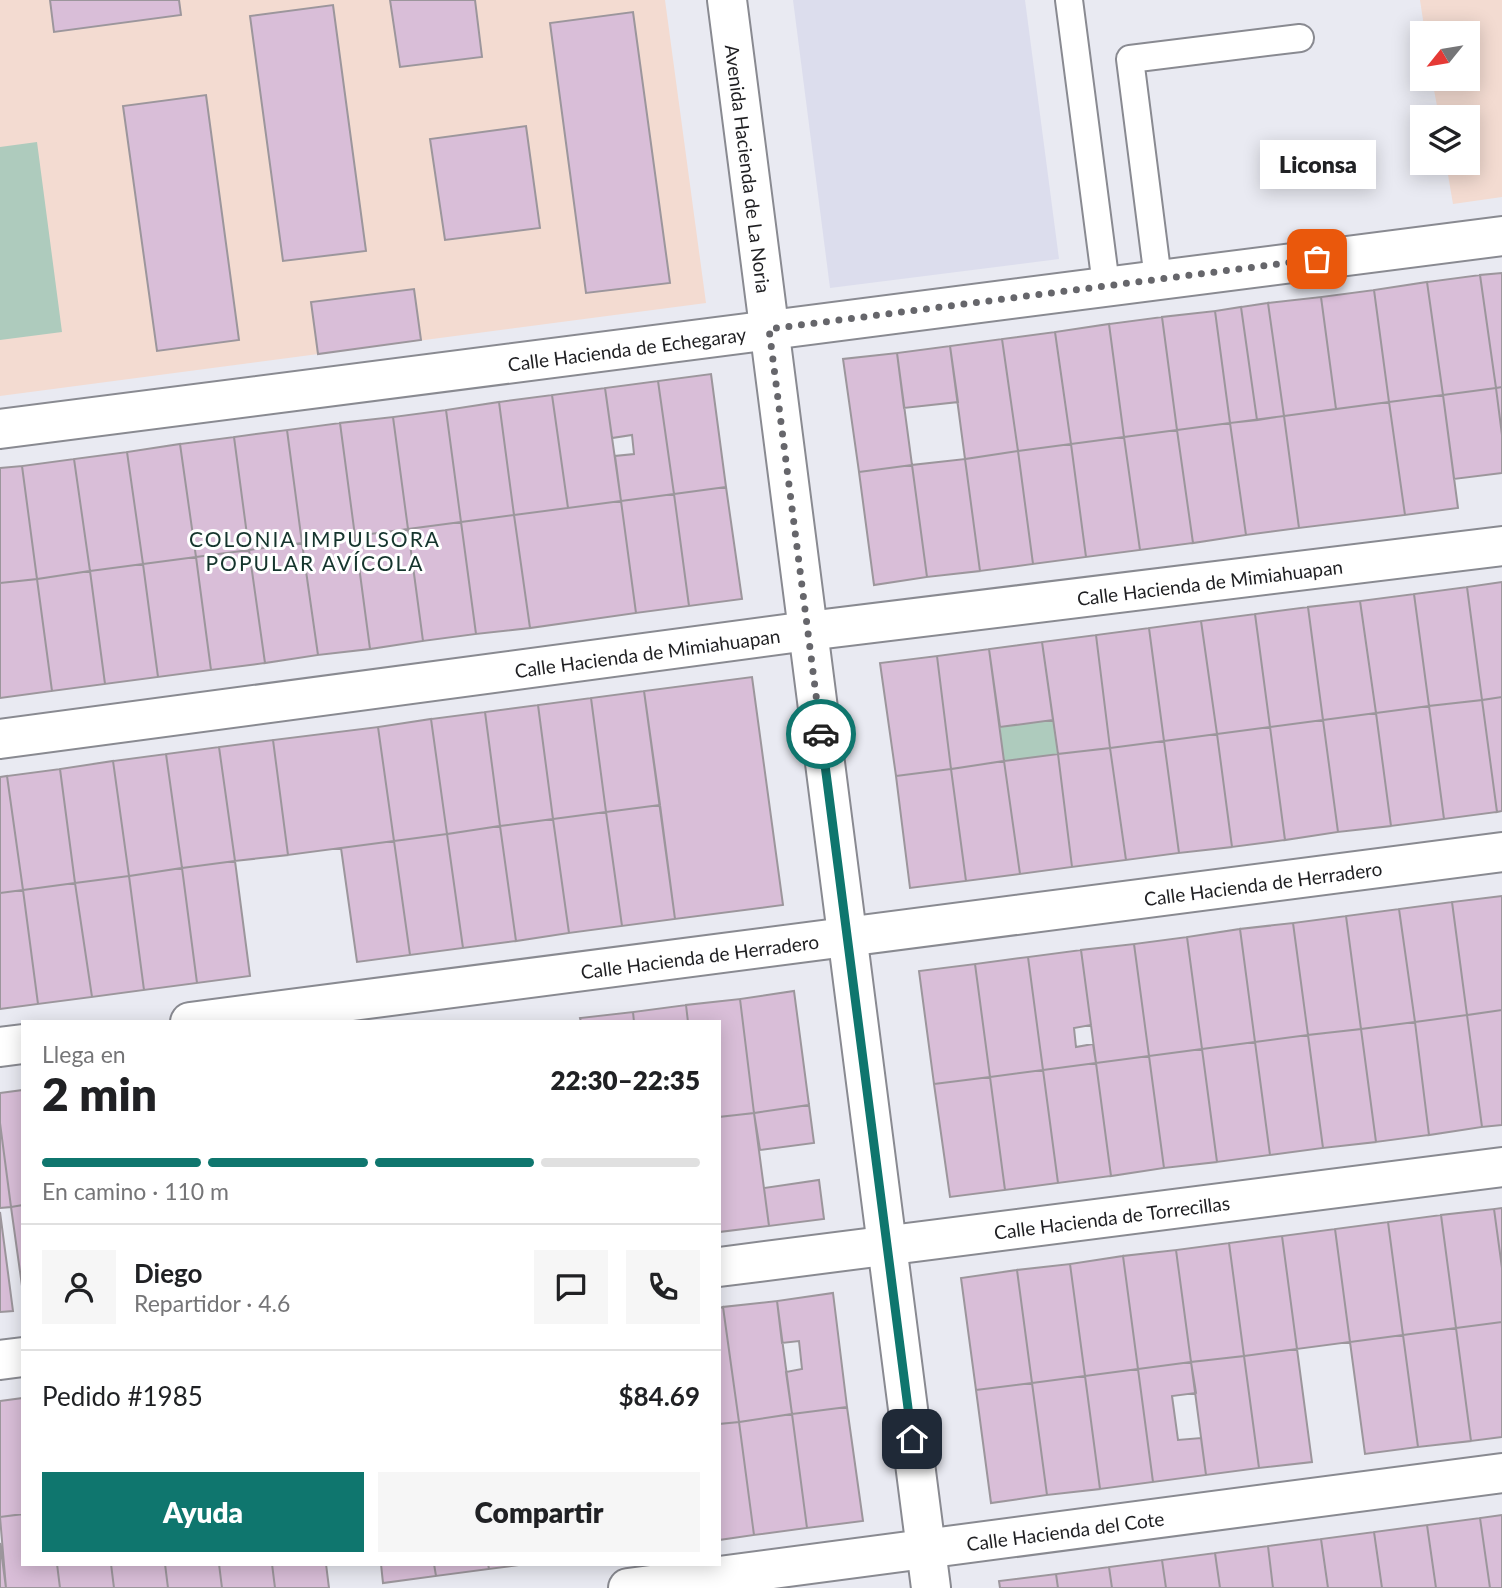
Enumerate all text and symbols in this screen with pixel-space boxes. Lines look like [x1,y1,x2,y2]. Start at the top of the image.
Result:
north arrow [1410,21,1480,91]
map controls [1410,21,1480,175]
street label: Avenida Hacienda de La Noria [721,43,776,294]
button: layers [1410,105,1480,175]
callout: Liconsa [1259,140,1375,189]
text: Liconsa [1279,150,1357,178]
pin [1287,229,1347,289]
icon: bag [1298,240,1336,278]
street label: Calle Hacienda de Echegaray [506,322,748,375]
district label: COLONIA IMPULSORA POPULAR AVÍCOLA [189,526,441,575]
street label: Calle Hacienda de Mimiahuapan [1076,554,1344,609]
street label: Calle Hacienda de Mimiahuapan [513,623,781,682]
courier [786,699,856,769]
icon: car [802,715,840,753]
street label: Calle Hacienda de Herradero [1143,856,1383,910]
street label: Calle Hacienda de Herradero [579,929,820,983]
text: Llega en [42,1040,126,1068]
text: 22:30–22:35 [550,1064,700,1096]
text: 2 min [42,1066,157,1121]
text: En camino · 110 m [42,1177,229,1205]
street label: Calle Hacienda de Torrecillas [993,1190,1231,1243]
button: person [42,1250,116,1324]
button: chat [534,1250,608,1324]
button: phone [626,1250,700,1324]
text: Diego [134,1257,202,1289]
text: Repartidor · 4.6 [134,1289,290,1317]
text: Pedido #1985 [42,1380,203,1412]
text: $84.69 [618,1380,700,1412]
pin [882,1409,942,1469]
icon: home [893,1420,931,1458]
button: Ayuda [42,1472,364,1552]
button: Compartir [378,1472,700,1552]
street label: Calle Hacienda del Cote [965,1506,1165,1555]

